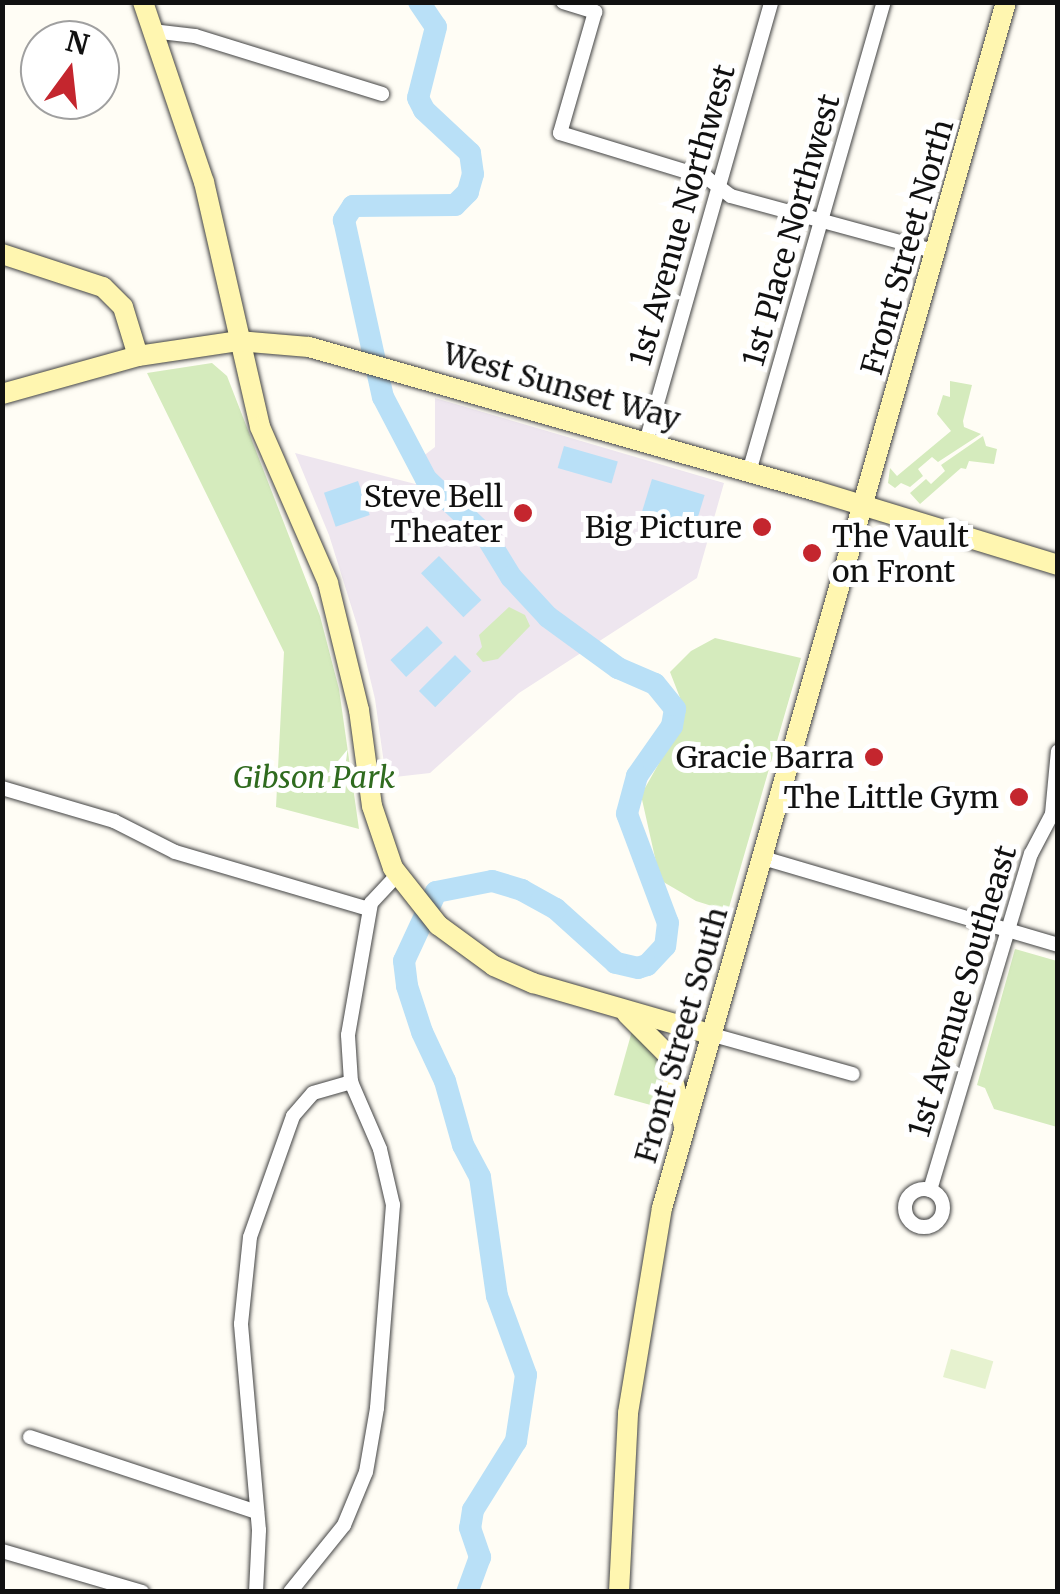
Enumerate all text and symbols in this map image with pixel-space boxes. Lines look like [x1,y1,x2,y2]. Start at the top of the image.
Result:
north arrow [20,20,120,120]
text: N [62,23,93,63]
street label: 1st Avenue Northwest [622,60,742,370]
street label: 1st Place Northwest [735,90,847,370]
street label: Front Street North [853,115,961,379]
street label: West Sunset Way [439,335,685,437]
place label: Steve Bell Theater [364,478,503,548]
marker: Steve Bell Theater [512,502,534,524]
place label: Big Picture [585,509,742,545]
marker: Big Picture [751,516,773,538]
place label: The Vault on Front [832,518,969,588]
marker: The Vault on Front [801,542,823,564]
place label: Gracie Barra [676,739,854,775]
marker: Gracie Barra [863,746,885,768]
park label: Gibson Park [233,759,395,795]
place label: The Little Gym [784,779,999,815]
marker: The Little Gym [1008,786,1030,808]
street label: 1st Avenue Southeast [900,841,1024,1141]
street label: Front Street South [627,903,735,1167]

